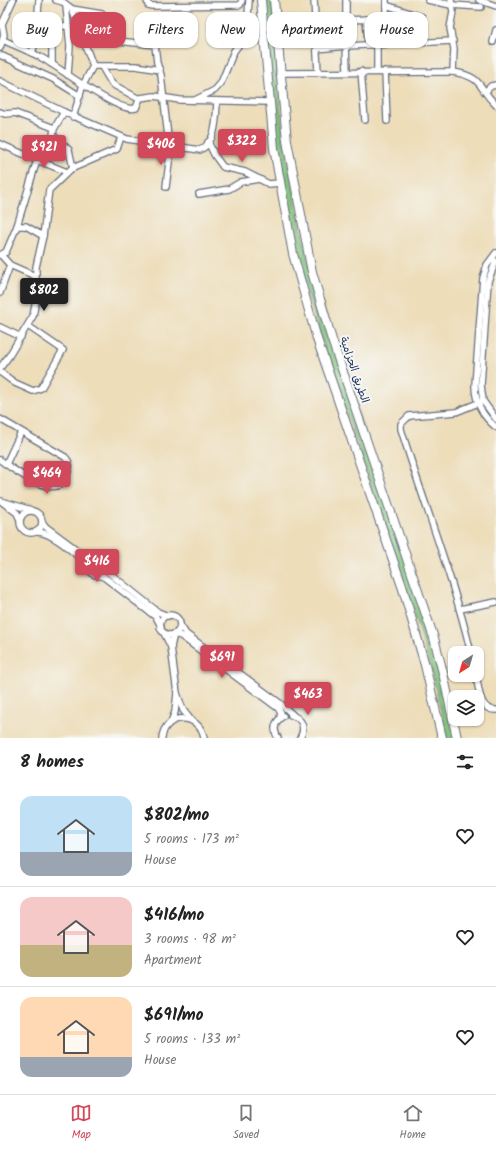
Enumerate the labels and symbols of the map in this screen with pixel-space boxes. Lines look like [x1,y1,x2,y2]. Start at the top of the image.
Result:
pin: $322 [218,129,266,163]
pin: $406 [137,132,185,166]
pin: $921 [20,135,68,169]
pin: $802 [20,278,68,312]
street label: الطريق الحزامية [334,334,374,406]
pin: $464 [23,461,71,495]
pin: $416 [73,549,121,583]
pin: $691 [198,645,246,679]
north arrow [448,646,484,682]
pin: $463 [284,682,332,716]

